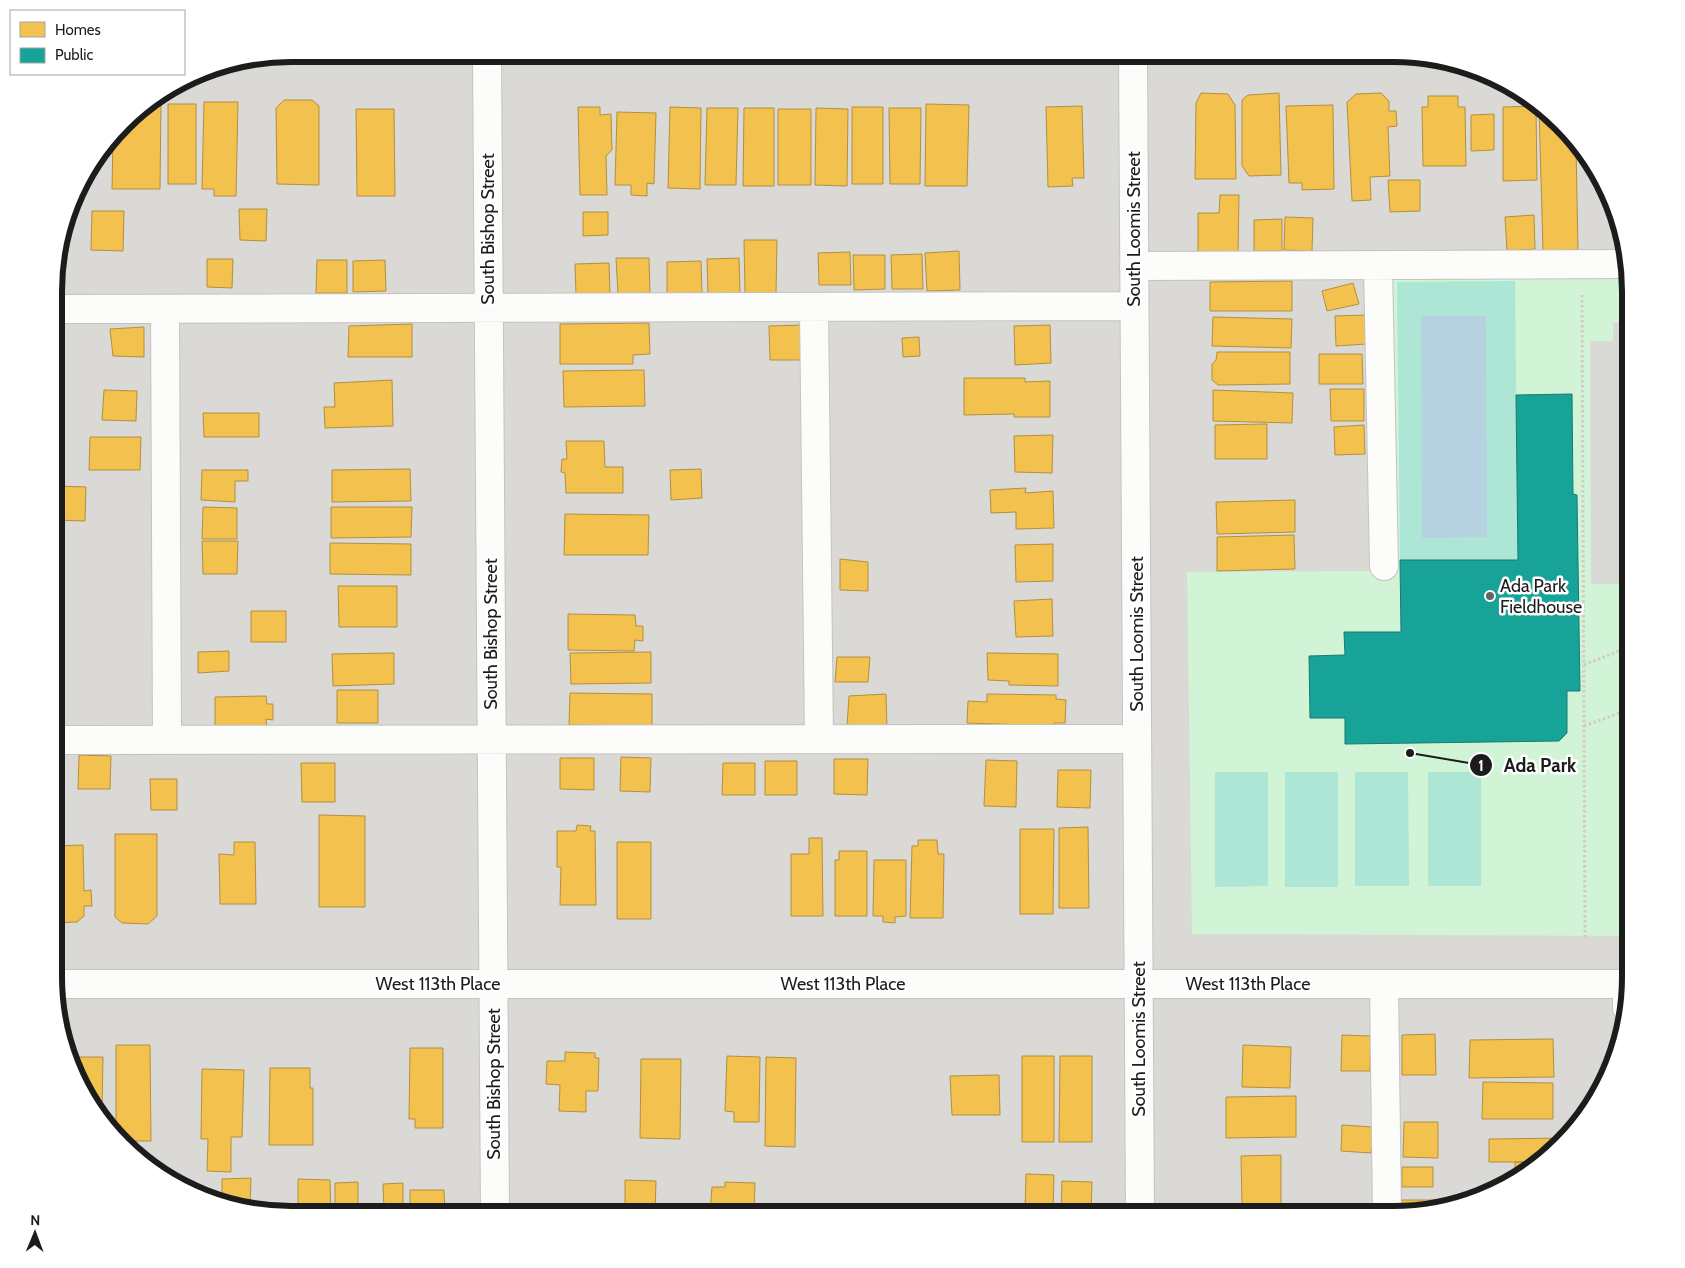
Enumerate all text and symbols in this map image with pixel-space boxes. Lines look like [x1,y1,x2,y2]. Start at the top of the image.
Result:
legend [10,10,185,75]
text: Homes [55,21,101,39]
text: Public [55,46,93,64]
street label: South Loomis Street [1123,151,1145,307]
street label: South Bishop Street [477,153,499,305]
street label: South Loomis Street [1126,556,1148,712]
street label: South Bishop Street [480,558,502,710]
place label: Ada Park Fieldhouse [1500,575,1582,618]
marker: Ada Park Fieldhouse [1484,590,1496,602]
callout: Ada Park [1468,748,1586,782]
text: Ada Park [1504,754,1577,777]
text: 1 [1478,757,1484,775]
street label: South Loomis Street [1128,961,1150,1117]
street label: West 113th Place [376,973,500,995]
street label: West 113th Place [781,973,905,995]
street label: West 113th Place [1186,973,1310,995]
street label: South Bishop Street [483,1008,505,1160]
north arrow [10,1208,60,1258]
text: N [30,1211,40,1229]

